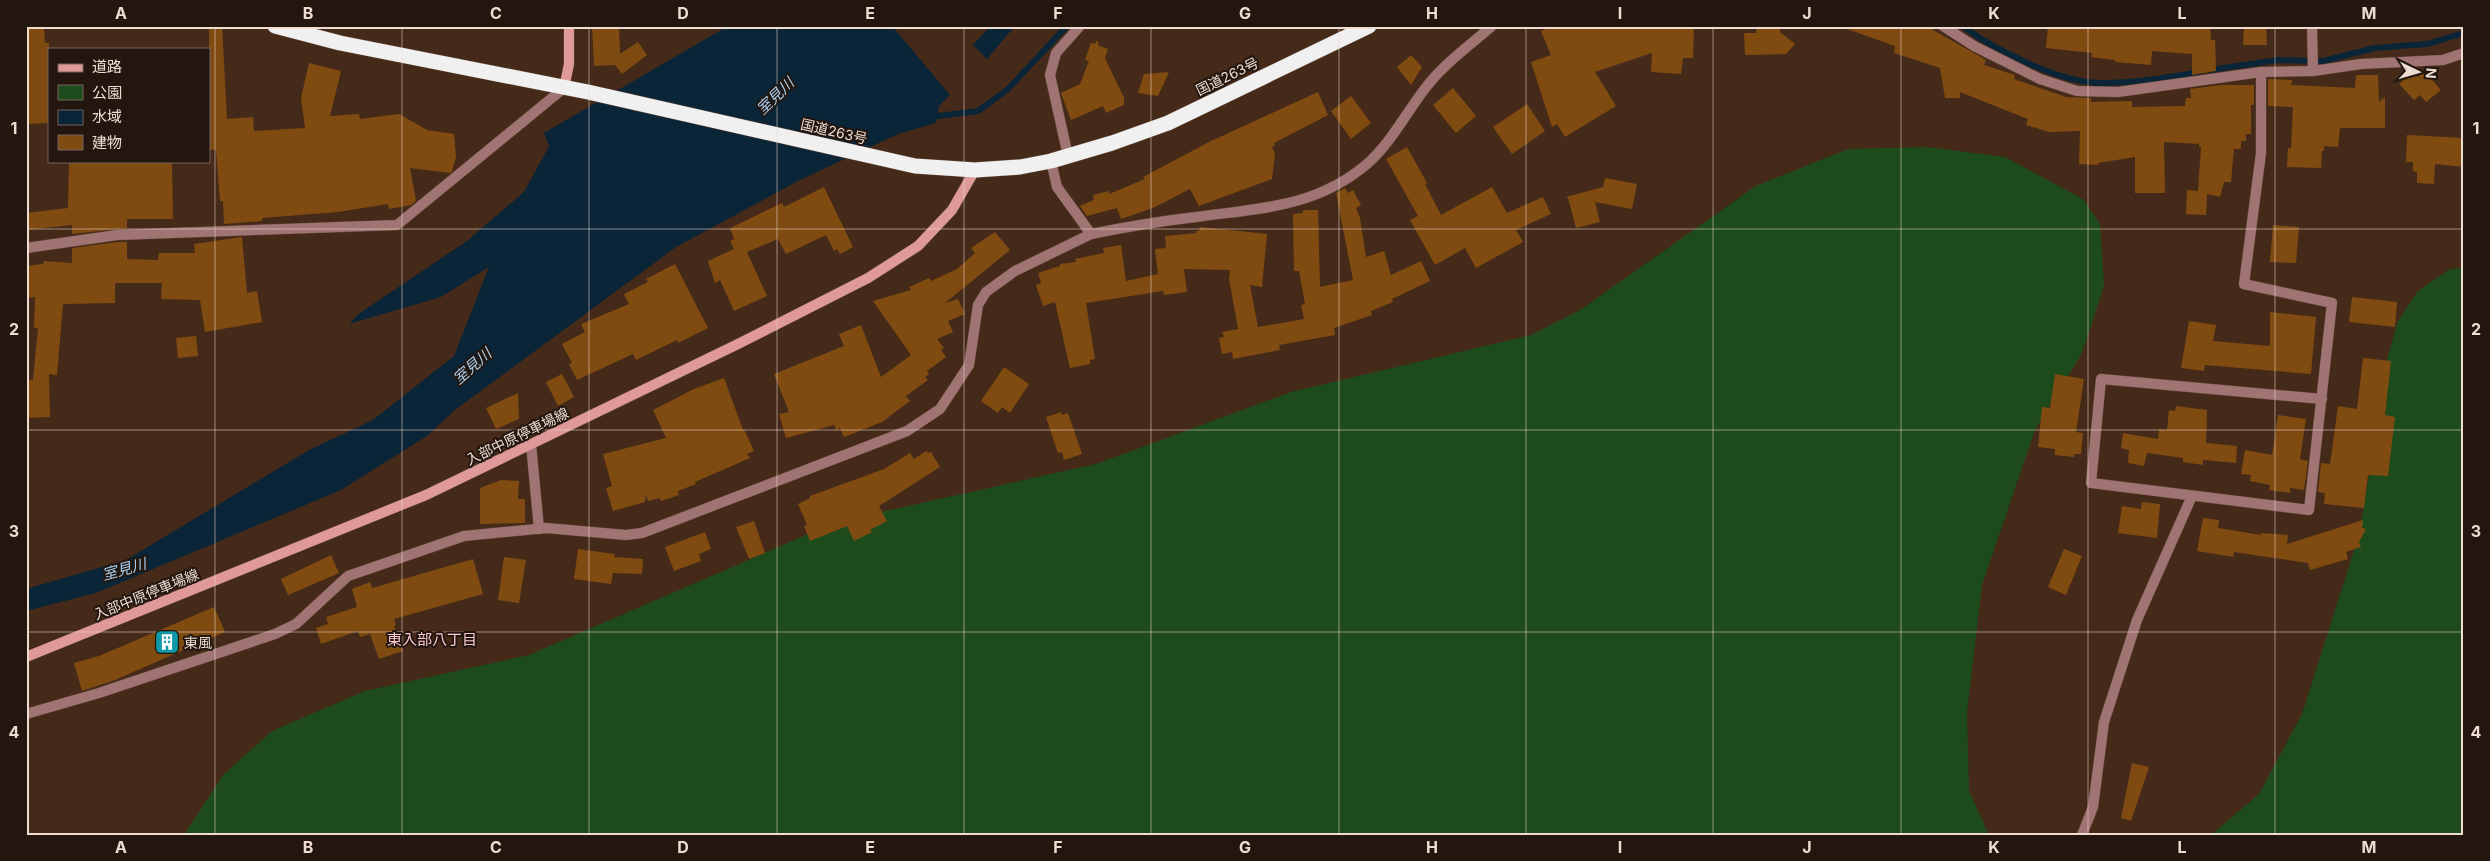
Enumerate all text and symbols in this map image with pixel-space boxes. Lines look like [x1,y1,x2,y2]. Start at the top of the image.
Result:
text: A [115,3,127,23]
text: B [303,3,313,23]
text: C [490,3,502,23]
text: D [677,3,689,23]
text: E [865,3,875,23]
text: F [1053,3,1063,23]
text: G [1239,3,1251,23]
text: H [1426,3,1438,23]
text: I [1618,3,1622,23]
text: J [1802,3,1812,23]
text: K [1988,3,2000,23]
text: L [2177,3,2187,23]
text: M [2362,3,2376,23]
legend [48,48,210,162]
north arrow [2392,48,2442,98]
street label: 国道263号 [1193,53,1261,99]
text: 道路 [92,57,122,76]
text: N [2423,67,2440,79]
water label: 室見川 [752,72,799,118]
text: 公園 [92,83,122,102]
text: 水域 [92,107,122,126]
street label: 国道263号 [799,115,869,147]
text: 1 [11,118,17,138]
text: 1 [2473,118,2479,138]
text: 建物 [92,133,122,152]
text: 2 [9,319,19,339]
text: 2 [2471,319,2481,339]
water label: 室見川 [449,343,497,388]
street label: 入部中原停車場線 [463,404,571,468]
text: 3 [9,521,19,541]
text: 3 [2471,521,2481,541]
water label: 室見川 [100,553,150,584]
street label: 入部中原停車場線 [91,565,201,623]
building icon: 東風 [154,629,180,655]
district label: 東入部八丁目 [387,630,477,649]
place label: 東風 [184,634,212,651]
text: 4 [9,722,20,742]
text: 4 [2471,722,2482,742]
text: A [115,837,127,857]
text: B [303,837,313,857]
text: C [490,837,502,857]
text: D [677,837,689,857]
text: E [865,837,875,857]
text: F [1053,837,1063,857]
text: G [1239,837,1251,857]
text: H [1426,837,1438,857]
text: I [1618,837,1622,857]
text: J [1802,837,1812,857]
text: K [1988,837,2000,857]
text: L [2177,837,2187,857]
text: M [2362,837,2376,857]

